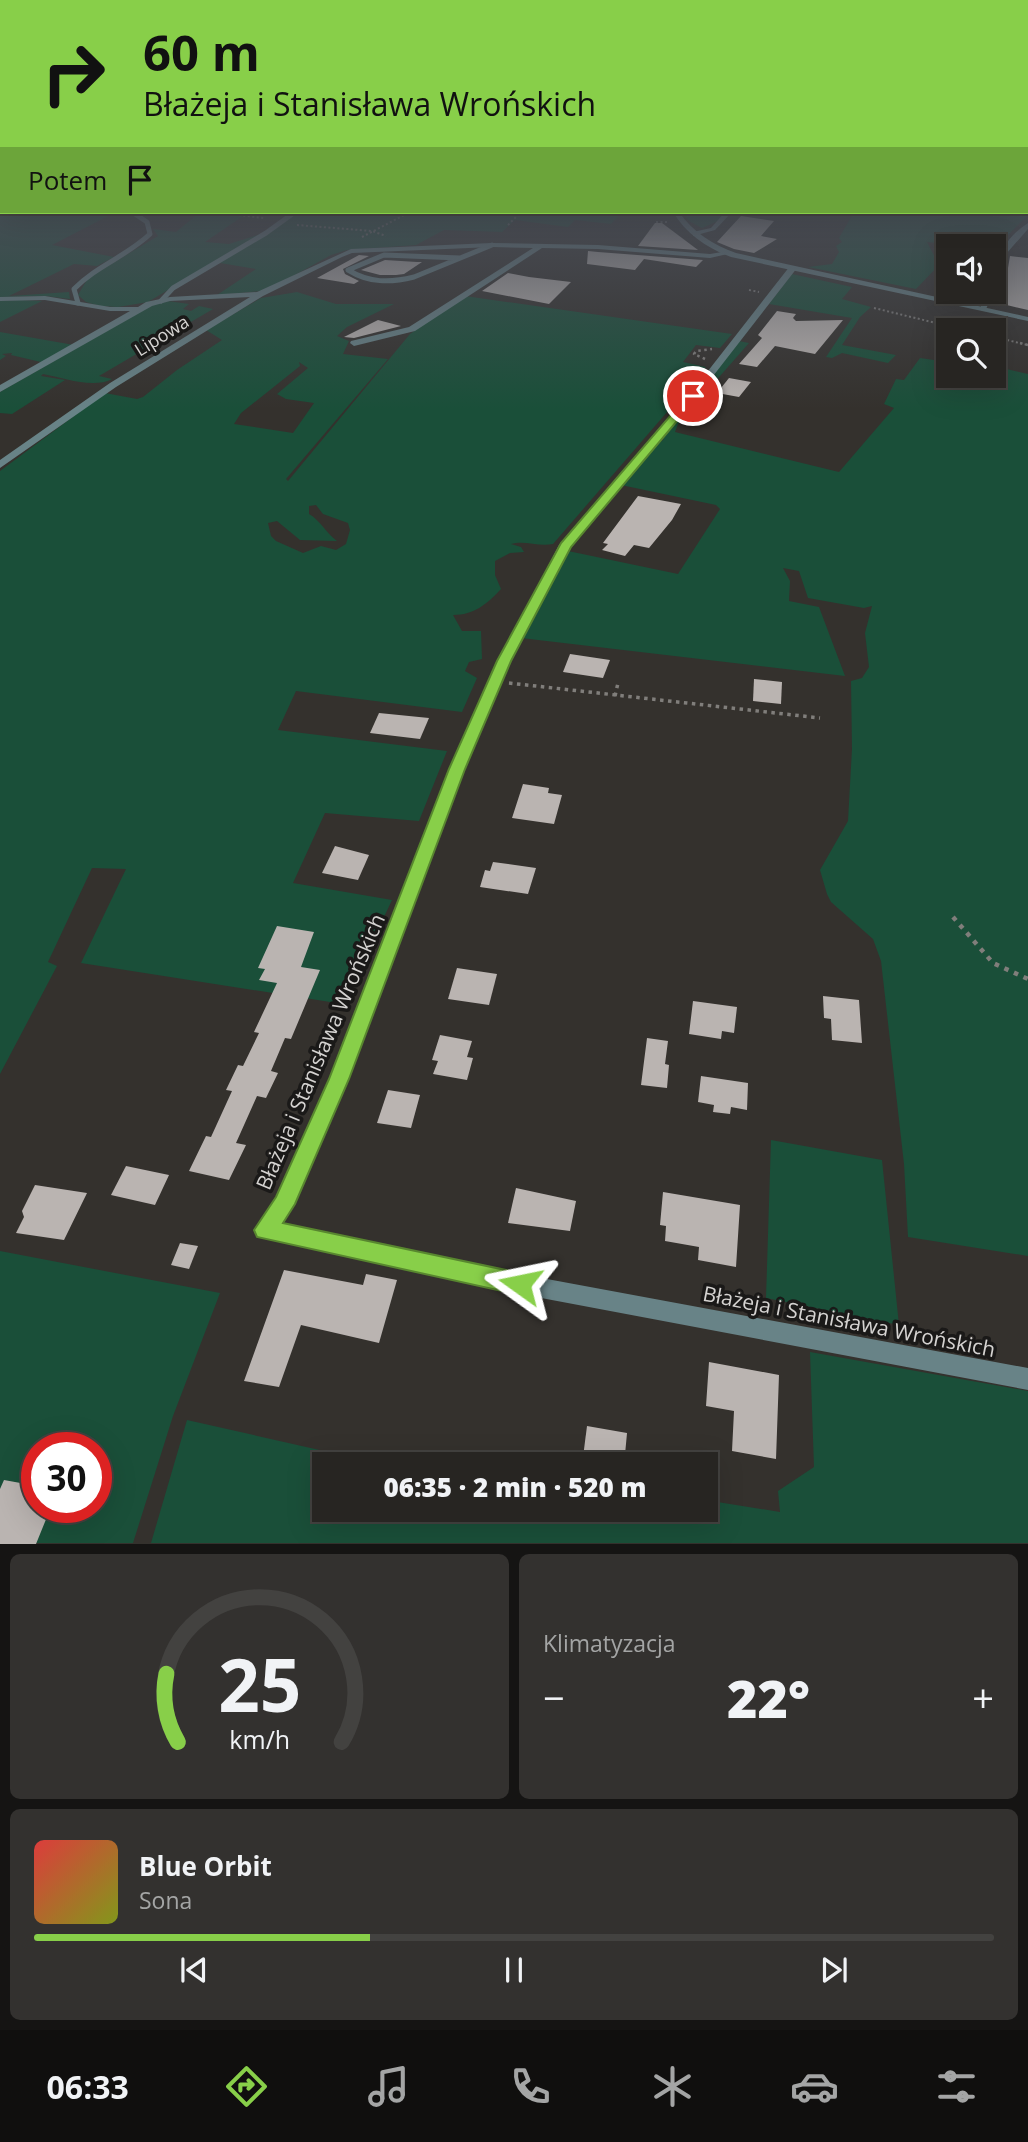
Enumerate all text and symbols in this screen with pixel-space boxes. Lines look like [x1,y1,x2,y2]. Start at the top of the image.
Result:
text: 60 m [143,19,260,85]
icon: right [28,28,119,119]
text: Błażeja i Stanisława Wrońskich [143,82,596,125]
icon: arrive [121,161,159,199]
text: Potem [28,162,107,198]
map controls [936,234,1006,388]
button: sound [936,234,1006,304]
street label: Lipowa [130,309,193,361]
button: search [936,318,1006,388]
pin [663,366,723,426]
icon: arrive [674,377,712,415]
street label: Błażeja i Stanisława Wrońskich [249,909,391,1194]
position arrow [483,1247,557,1321]
street label: Błażeja i Stanisława Wrońskich [701,1279,998,1363]
speed limit sign: 30 [21,1432,112,1523]
text: 06:35 · 2 min · 520 m [384,1469,646,1505]
text: Klimatyzacja [543,1627,676,1659]
text: 25 [218,1635,301,1734]
text: 22° [727,1662,810,1733]
text: − [543,1671,565,1723]
text: + [972,1671,994,1723]
text: km/h [229,1722,290,1756]
text: Blue Orbit [139,1848,272,1884]
text: Sona [139,1884,192,1916]
icon: previous [175,1951,213,1989]
icon: pause [495,1951,533,1989]
icon: next [815,1951,853,1989]
icon: directions [222,2062,271,2111]
icon: music [364,2062,413,2111]
icon: phone [506,2062,555,2111]
icon: climate [648,2062,697,2111]
icon: car [790,2062,839,2111]
icon: filters [932,2062,981,2111]
text: 06:33 [47,2065,129,2108]

